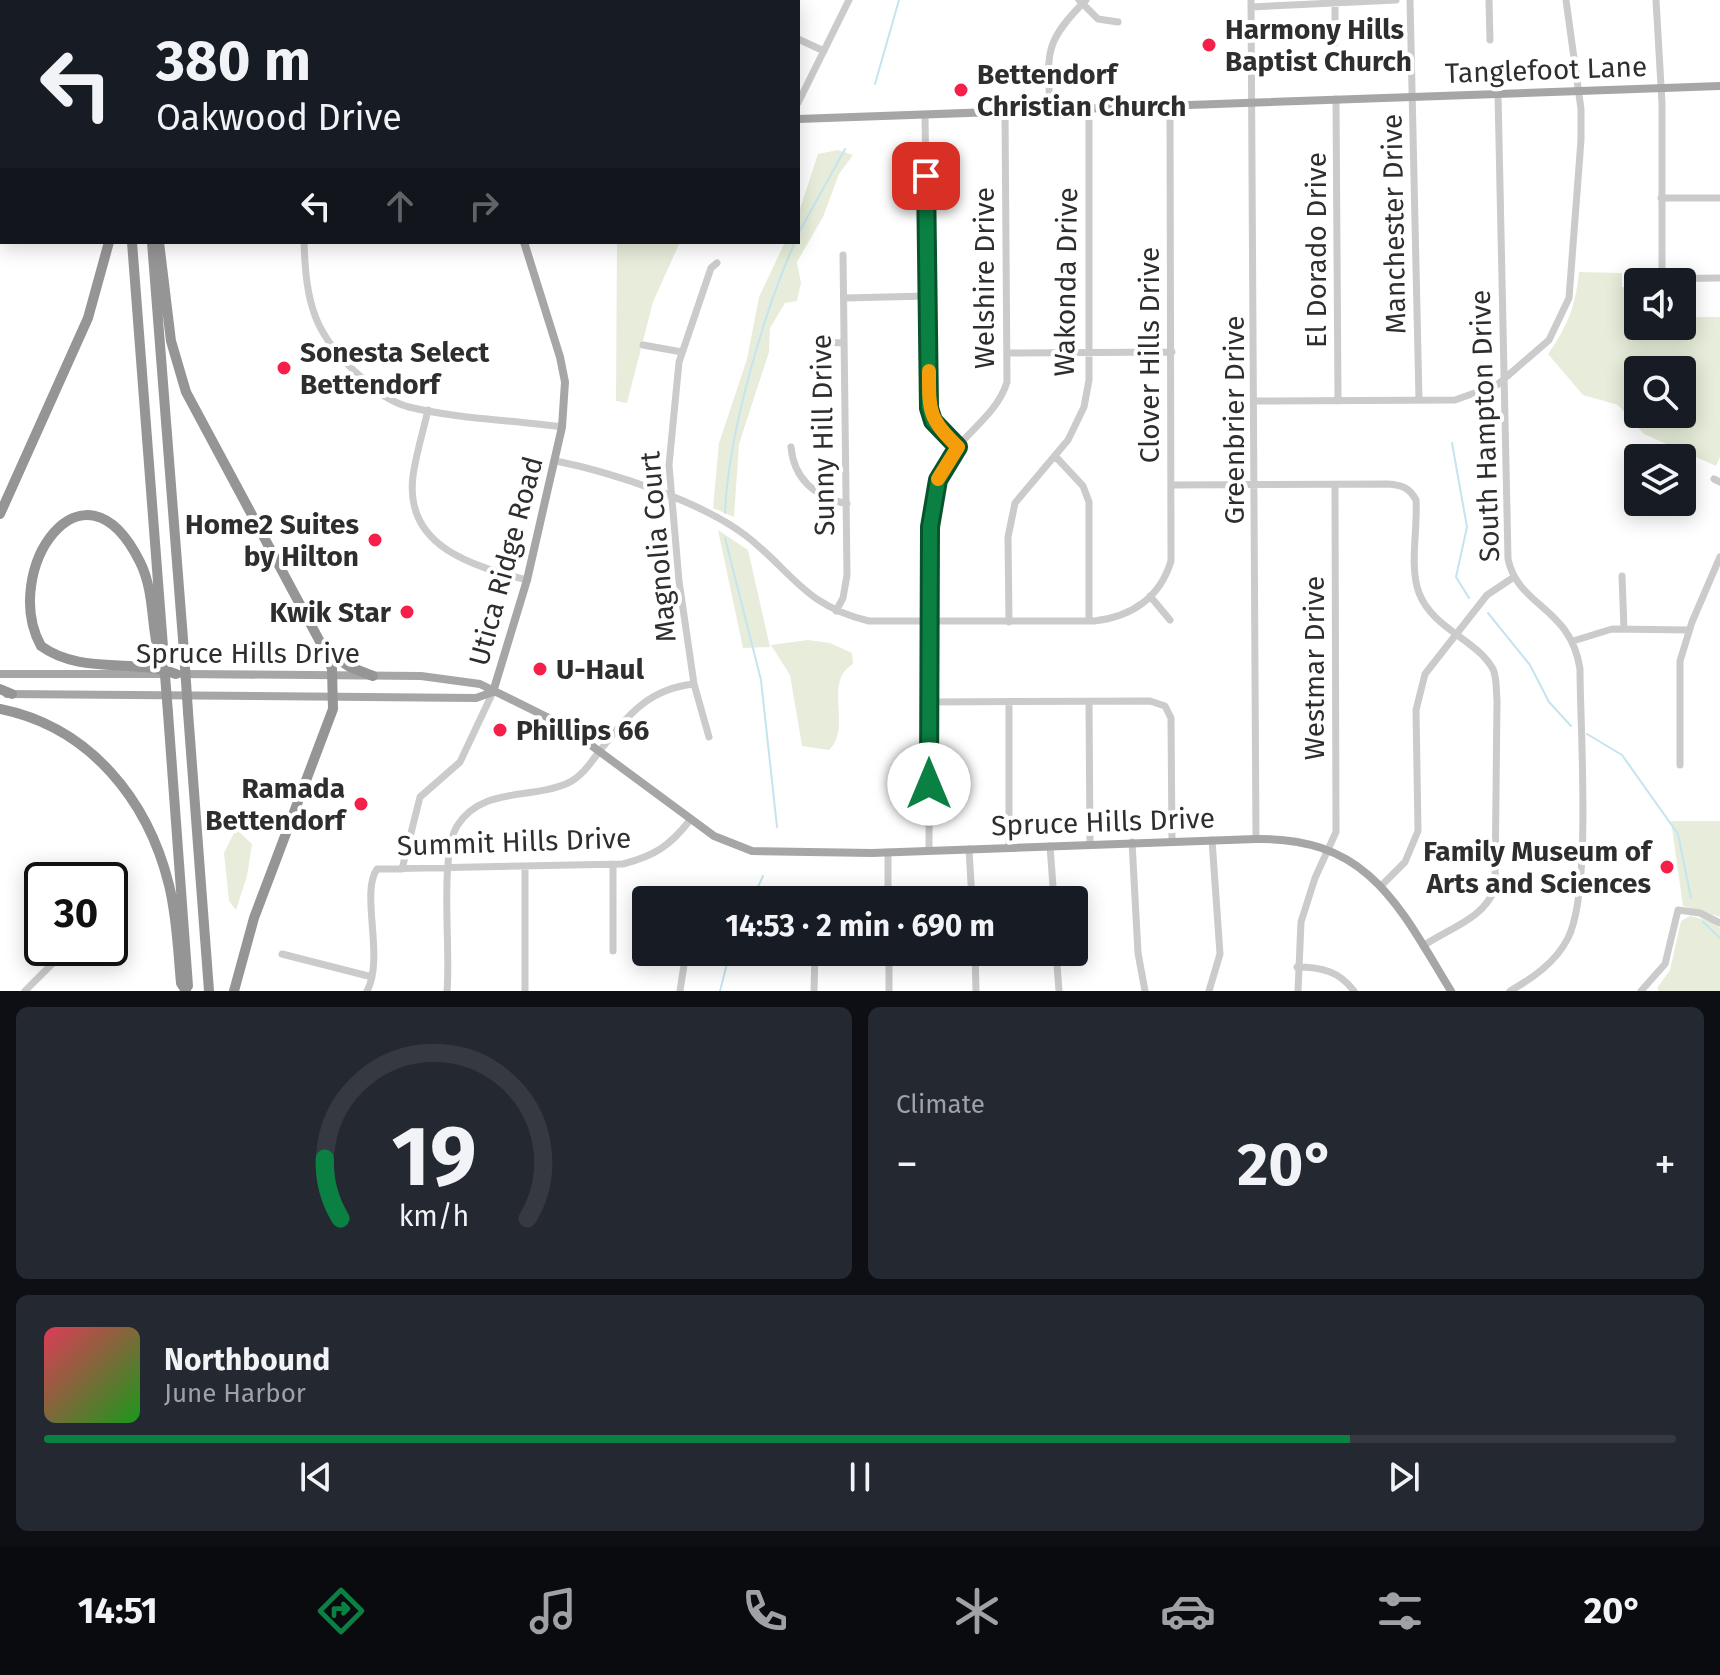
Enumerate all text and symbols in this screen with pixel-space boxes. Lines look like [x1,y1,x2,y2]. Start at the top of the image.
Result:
place label: Harmony Hills Baptist Church [1225,13,1412,78]
text: 380 m [156,28,311,95]
icon: left [24,32,128,136]
marker: Harmony Hills Baptist Church [1200,36,1218,54]
street label: Tanglefoot Lane [1444,50,1648,90]
place label: Bettendorf Christian Church [977,58,1186,123]
marker: Bettendorf Christian Church [952,81,970,99]
text: Oakwood Drive [156,96,402,140]
street label: Manchester Drive [1376,114,1412,334]
pin [892,142,960,210]
street label: El Dorado Drive [1300,152,1333,348]
icon: arrive [904,154,948,198]
icon: left [294,184,338,228]
icon: ahead [378,184,422,228]
icon: right [462,184,506,228]
street label: Welshire Drive [968,187,1001,369]
street label: Wakonda Drive [1048,187,1084,377]
street label: Clover Hills Drive [1133,247,1166,463]
map controls [1624,268,1696,516]
button: sound [1624,268,1696,340]
street label: South Hampton Drive [1464,289,1506,563]
street label: Greenbrier Drive [1218,315,1251,525]
street label: Sunny Hill Drive [805,334,841,536]
place label: Sonesta Select Bettendorf [300,336,490,401]
button: search [1624,356,1696,428]
marker: Sonesta Select Bettendorf [275,359,293,377]
button: layers [1624,444,1696,516]
street label: Magnolia Court [633,449,683,644]
street label: Utica Ridge Road [462,453,550,669]
place label: Home2 Suites by Hilton [185,508,359,573]
marker: Home2 Suites by Hilton [366,531,384,549]
street label: Westmar Drive [1298,576,1331,760]
place label: Kwik Star [269,596,392,629]
marker: Kwik Star [398,603,416,621]
street label: Spruce Hills Drive [136,637,360,670]
place label: U-Haul [556,653,645,686]
marker: U-Haul [531,660,549,678]
place label: Phillips 66 [516,714,649,747]
marker: Phillips 66 [491,721,509,739]
position arrow [887,742,971,826]
place label: Ramada Bettendorf [205,772,348,837]
marker: Ramada Bettendorf [352,795,370,813]
street label: Spruce Hills Drive [990,802,1216,842]
street label: Summit Hills Drive [396,821,632,863]
place label: Family Museum of Arts and Sciences [1423,835,1654,900]
marker: Family Museum of Arts and Sciences [1658,858,1676,876]
speed limit sign: 30 [24,862,128,966]
text: 14:53 · 2 min · 690 m [725,908,995,944]
text: Climate [896,1089,985,1120]
text: 19 [391,1107,477,1207]
text: 20° [1237,1129,1335,1201]
text: − [896,1138,918,1191]
text: + [1654,1138,1676,1191]
text: km/h [399,1199,469,1234]
text: Northbound [164,1342,330,1378]
text: June Harbor [164,1378,306,1409]
icon: previous [294,1455,338,1499]
icon: pause [838,1455,882,1499]
icon: next [1382,1455,1426,1499]
icon: directions [313,1583,369,1639]
icon: music [525,1583,581,1639]
icon: phone [737,1583,793,1639]
icon: climate [949,1583,1005,1639]
icon: car [1160,1583,1216,1639]
icon: filters [1372,1583,1428,1639]
text: 14:51 [78,1589,158,1633]
text: 20° [1584,1589,1642,1633]

